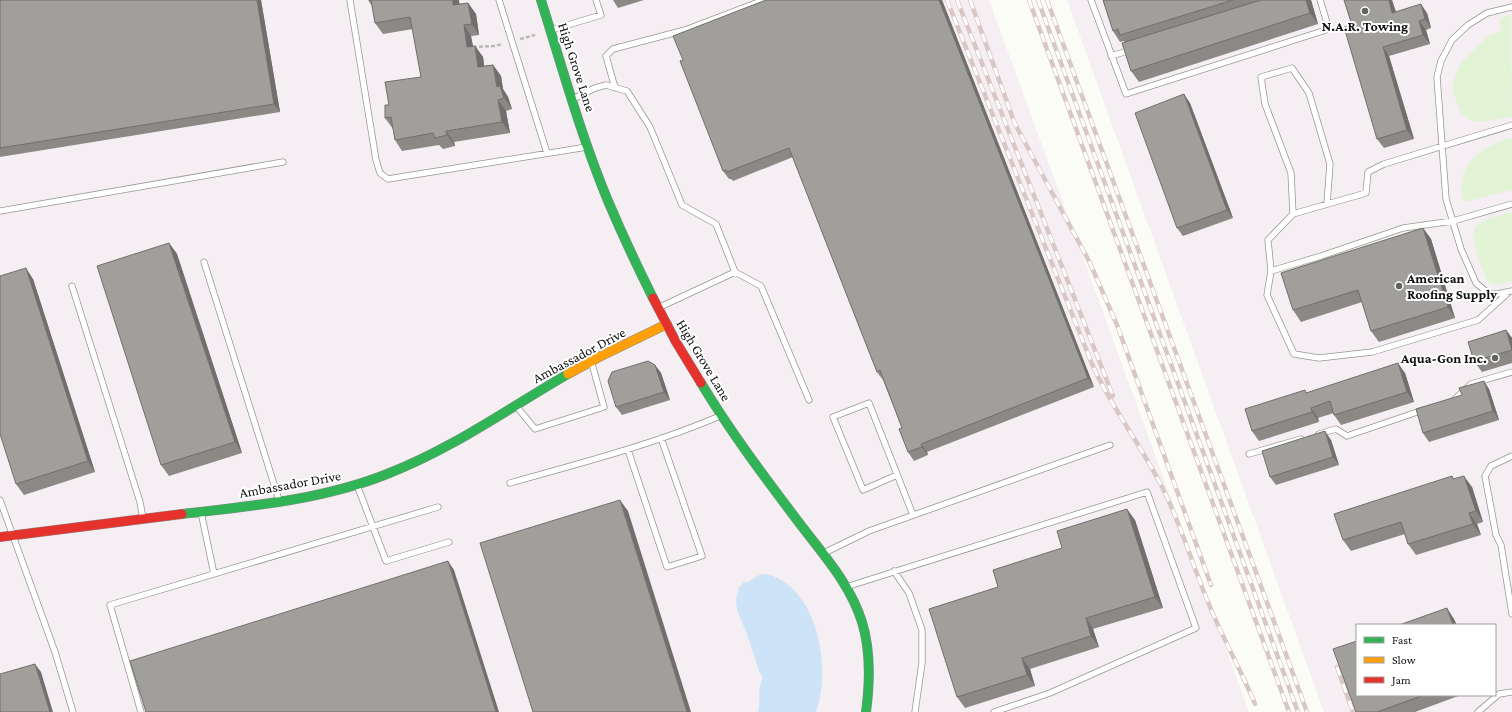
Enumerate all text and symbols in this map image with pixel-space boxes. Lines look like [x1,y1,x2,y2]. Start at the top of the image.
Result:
marker: N.A.R. Towing [1360,6,1370,16]
place label: N.A.R. Towing [1322,18,1408,34]
street label: High Grove Lane [555,21,599,113]
place label: American Roofing Supply [1406,270,1497,302]
marker: American Roofing Supply [1394,281,1404,291]
street label: High Grove Lane [673,316,735,404]
street label: Ambassador Drive [530,324,628,386]
place label: Aqua-Gon Inc. [1400,350,1487,366]
marker: Aqua-Gon Inc. [1490,353,1500,363]
street label: Ambassador Drive [238,467,342,501]
legend [1356,624,1496,696]
text: Fast [1392,633,1413,647]
text: Slow [1392,653,1416,667]
text: Jam [1391,673,1411,687]

